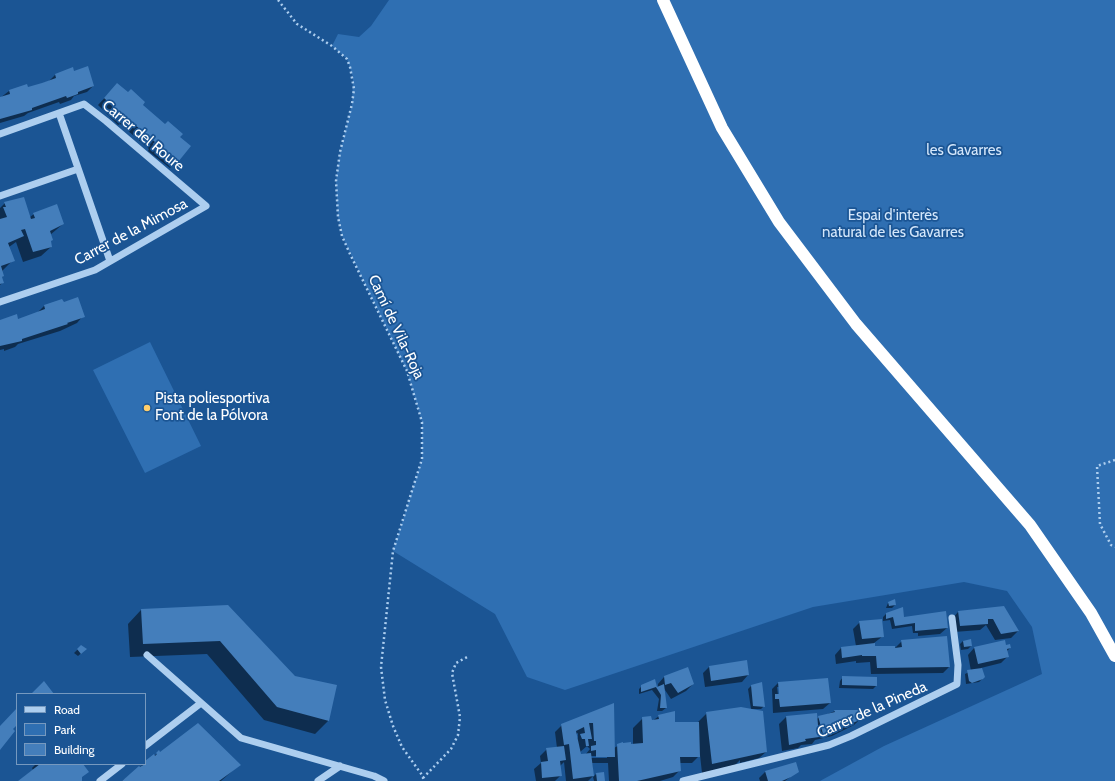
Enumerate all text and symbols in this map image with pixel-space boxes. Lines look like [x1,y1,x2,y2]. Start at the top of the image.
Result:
street label: Carrer del Roure [98,96,188,176]
park label: les Gavarres [926,142,1002,160]
street label: Carrer de la Mimosa [72,195,190,269]
park label: Espai d'interès natural de les Gavarres [822,207,964,242]
street label: Camí de Vila-Roja [364,272,428,382]
place label: Pista poliesportiva Font de la Pólvora [155,390,270,425]
marker: Pista poliesportiva Font de la Pólvora [142,403,152,413]
street label: Carrer de la Pineda [814,678,930,742]
legend [16,693,146,765]
text: Road [54,702,80,717]
text: Park [54,722,76,737]
text: Building [54,742,95,757]

